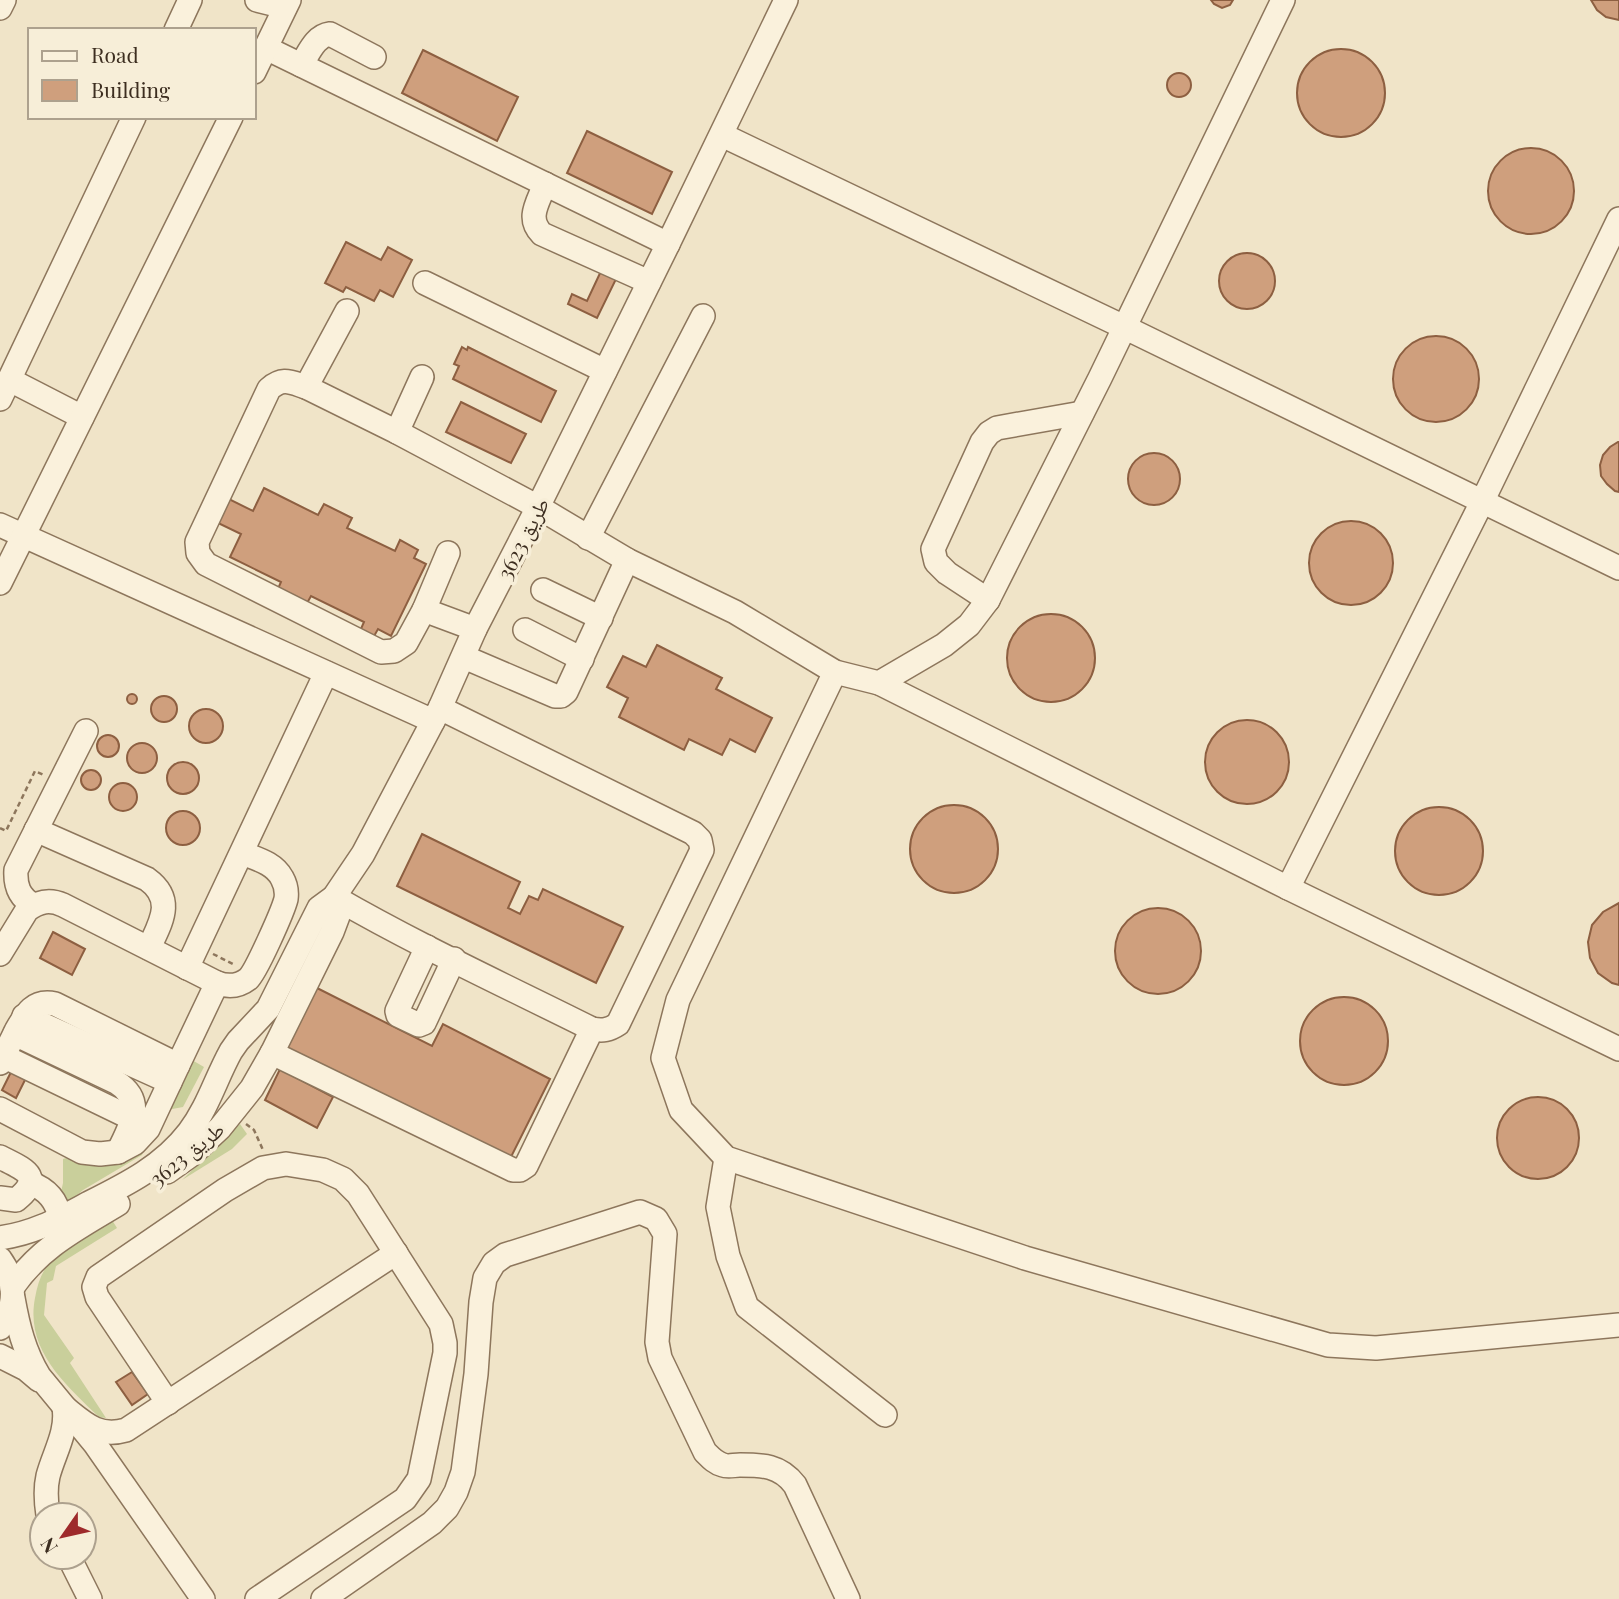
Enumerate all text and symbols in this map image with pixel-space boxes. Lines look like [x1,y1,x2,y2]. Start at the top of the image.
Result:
legend [28,28,256,119]
text: Road [91,40,139,68]
text: Building [91,75,170,103]
street label: طريق 3623 [490,492,555,584]
street label: طريق 3623 [143,1114,230,1192]
north arrow [28,1501,98,1571]
text: N [33,1533,63,1559]

